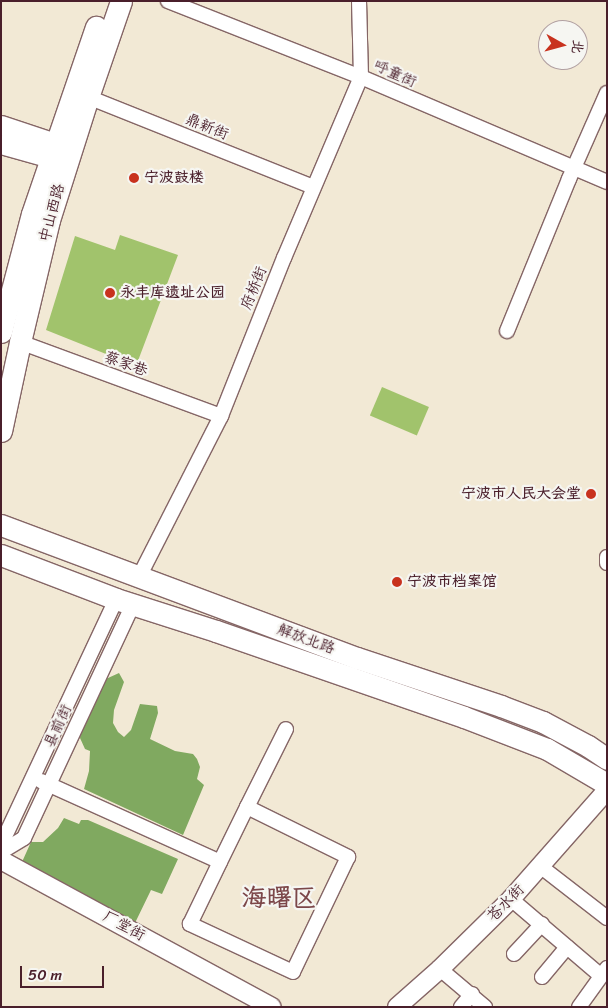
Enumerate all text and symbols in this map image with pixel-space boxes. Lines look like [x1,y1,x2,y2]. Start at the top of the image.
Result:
north arrow [538,20,588,70]
text: 北 [564,38,591,55]
street label: 呼童街 [371,57,419,91]
street label: 鼎新街 [183,110,231,144]
place label: 宁波鼓楼 [144,169,204,187]
marker: 宁波鼓楼 [128,172,140,184]
street label: 中山西路 [36,182,68,244]
street label: 府桥街 [237,264,271,312]
place label: 永丰库遗址公园 [120,284,225,302]
marker: 永丰库遗址公园 [104,287,116,299]
street label: 蔡家巷 [102,348,150,380]
place label: 宁波市人民大会堂 [461,485,581,503]
marker: 宁波市人民大会堂 [585,488,597,500]
place label: 宁波市档案馆 [407,573,497,591]
marker: 宁波市档案馆 [391,576,403,588]
street label: 解放北路 [275,620,337,658]
street label: 县前街 [40,702,76,750]
street label: 苍水街 [484,881,528,925]
district label: 海曙区 [242,883,316,913]
street label: 厂堂街 [100,907,148,945]
scale bar [22,956,106,988]
text: 50 m [28,962,62,988]

